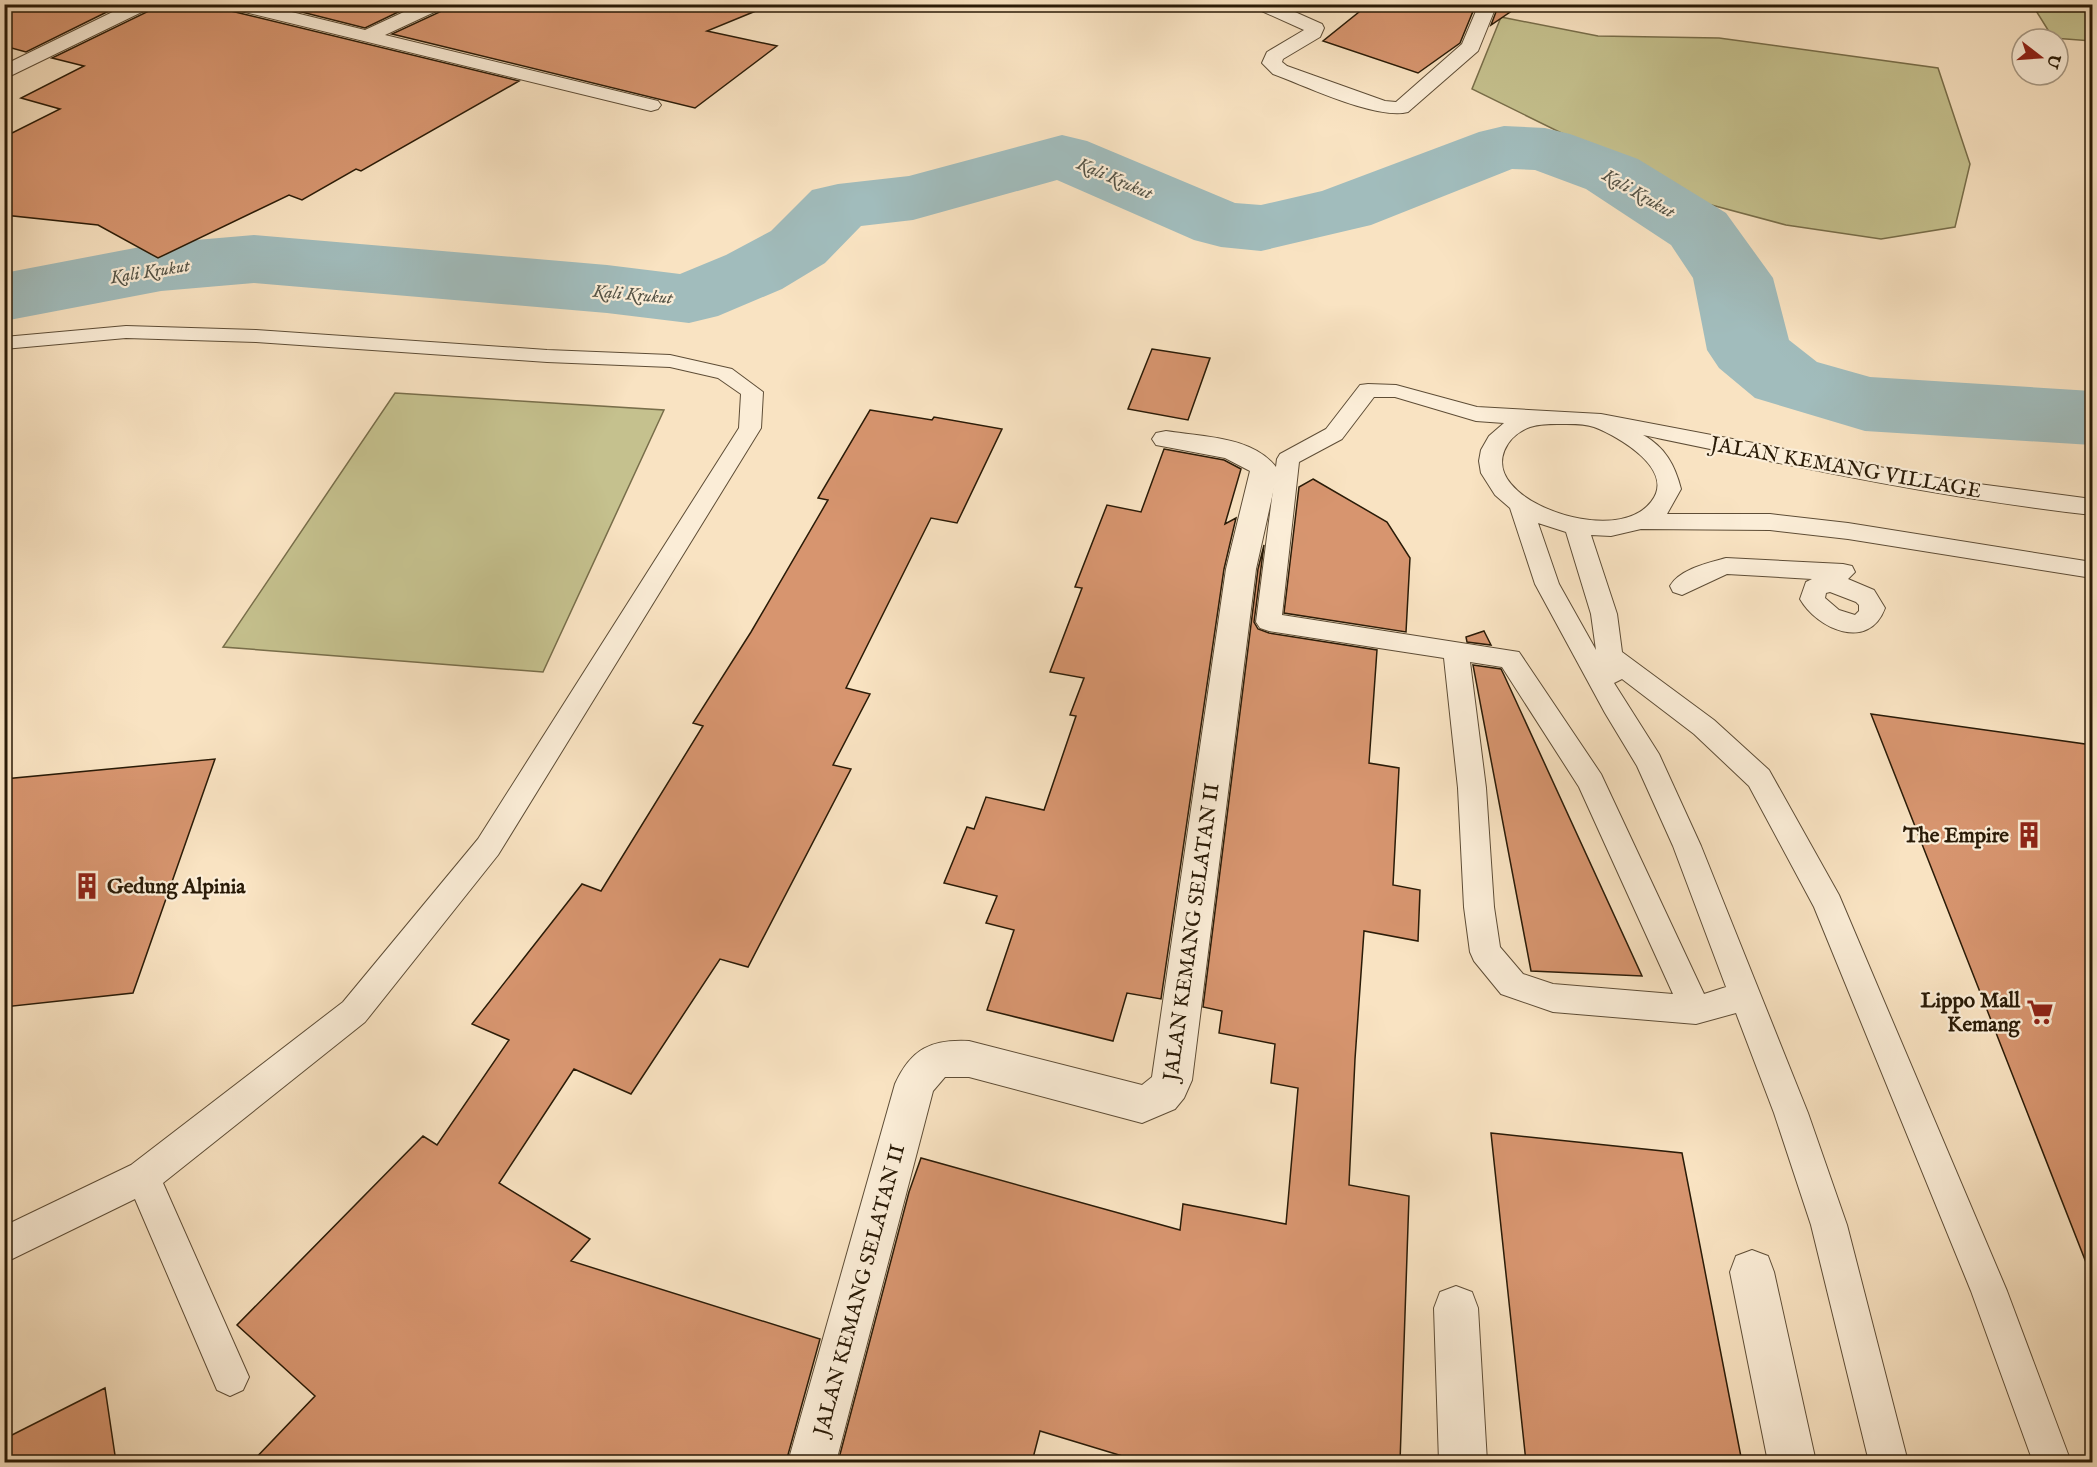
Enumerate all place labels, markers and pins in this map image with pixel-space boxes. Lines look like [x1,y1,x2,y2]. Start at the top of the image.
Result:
building icon: The Empire [2014,820,2044,850]
place label: The Empire [1902,823,2009,850]
building icon: Gedung Alpinia [72,871,102,901]
place label: Gedung Alpinia [107,874,246,901]
place label: Lippo Mall Kemang [1921,988,2021,1039]
supermarket icon: Lippo Mall Kemang [2025,997,2055,1027]

